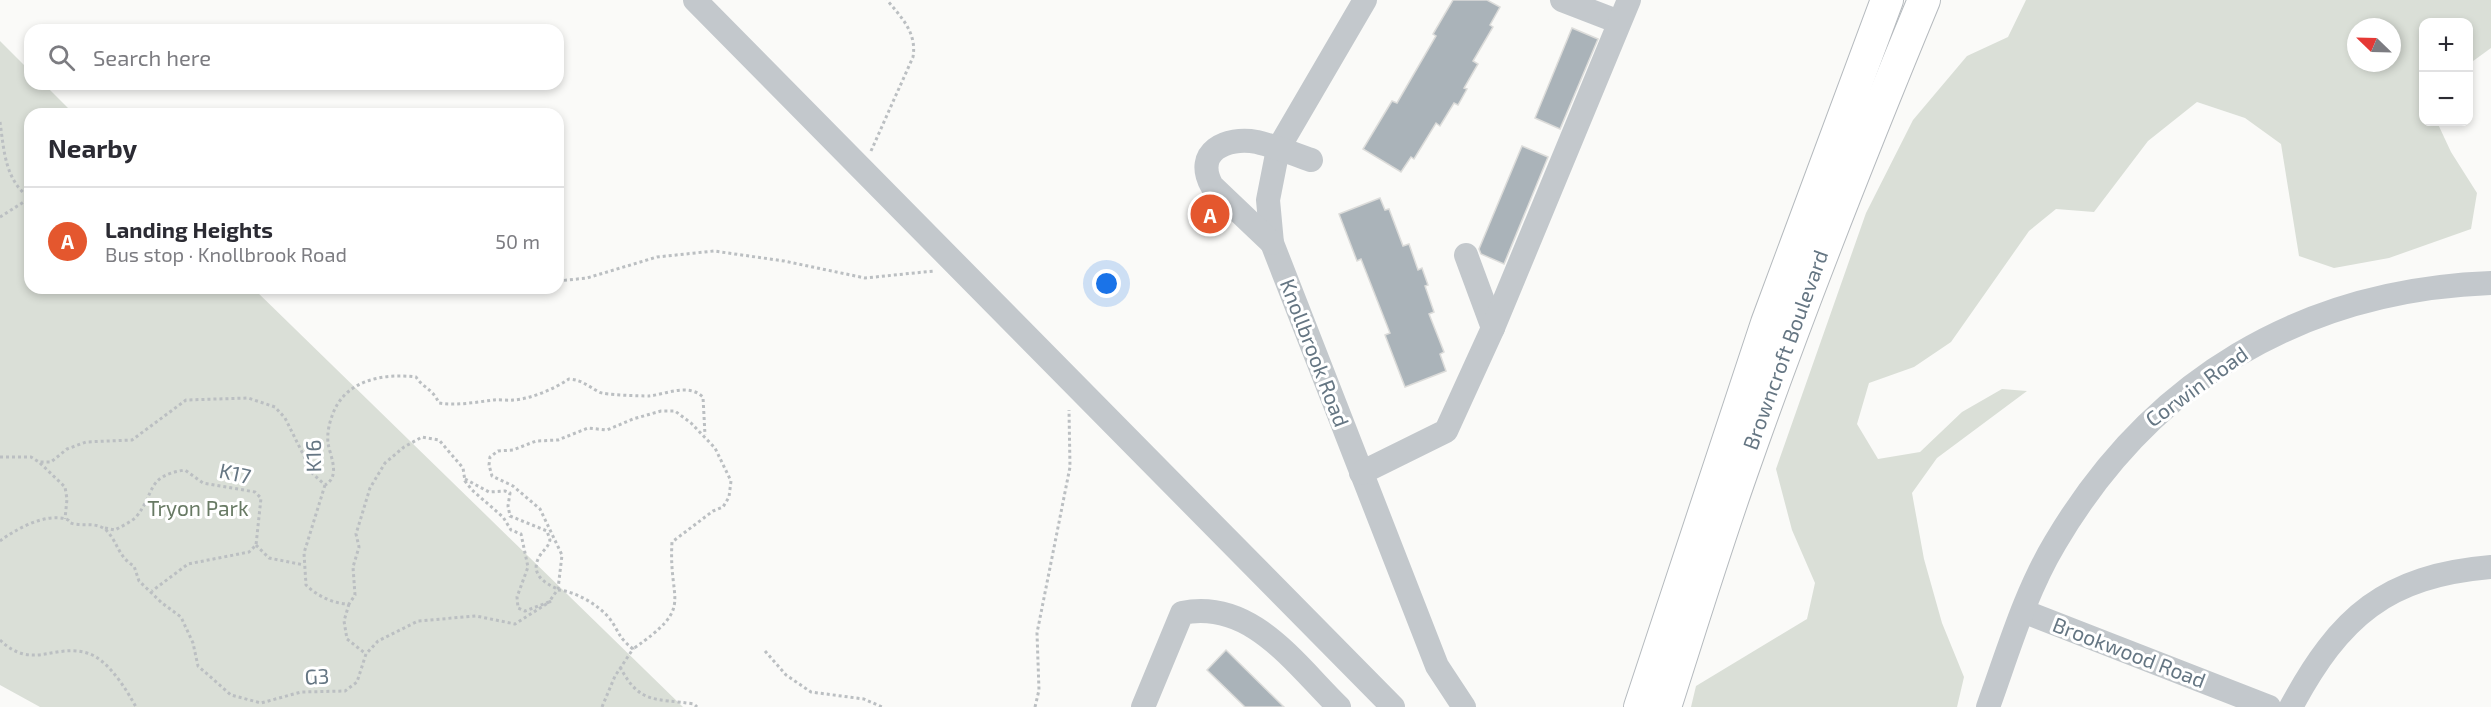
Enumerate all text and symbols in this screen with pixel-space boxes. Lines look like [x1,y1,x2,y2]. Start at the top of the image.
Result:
north arrow [2347,18,2401,72]
map controls [2419,18,2473,126]
button: + [2419,18,2473,72]
search box [24,24,564,90]
icon: search [45,41,78,74]
text: Search here [93,44,211,70]
button: − [2419,72,2473,126]
text: Nearby [48,132,137,163]
pin: A [1190,192,1230,236]
text: Landing Heights [105,216,273,242]
text: A [61,229,74,253]
text: 50 m [495,229,540,253]
text: Bus stop · Knollbrook Road [105,242,347,266]
street label: Browncroft Boulevard [1737,246,1832,453]
your location [1092,269,1121,298]
street label: Knollbrook Road [1276,275,1355,430]
street label: Corwin Road [2140,340,2252,431]
street label: K16 [300,439,325,473]
street label: K17 [217,457,254,488]
park label: Tryon Park [147,495,249,520]
street label: Brookwood Road [2049,611,2210,692]
street label: G3 [304,662,330,689]

